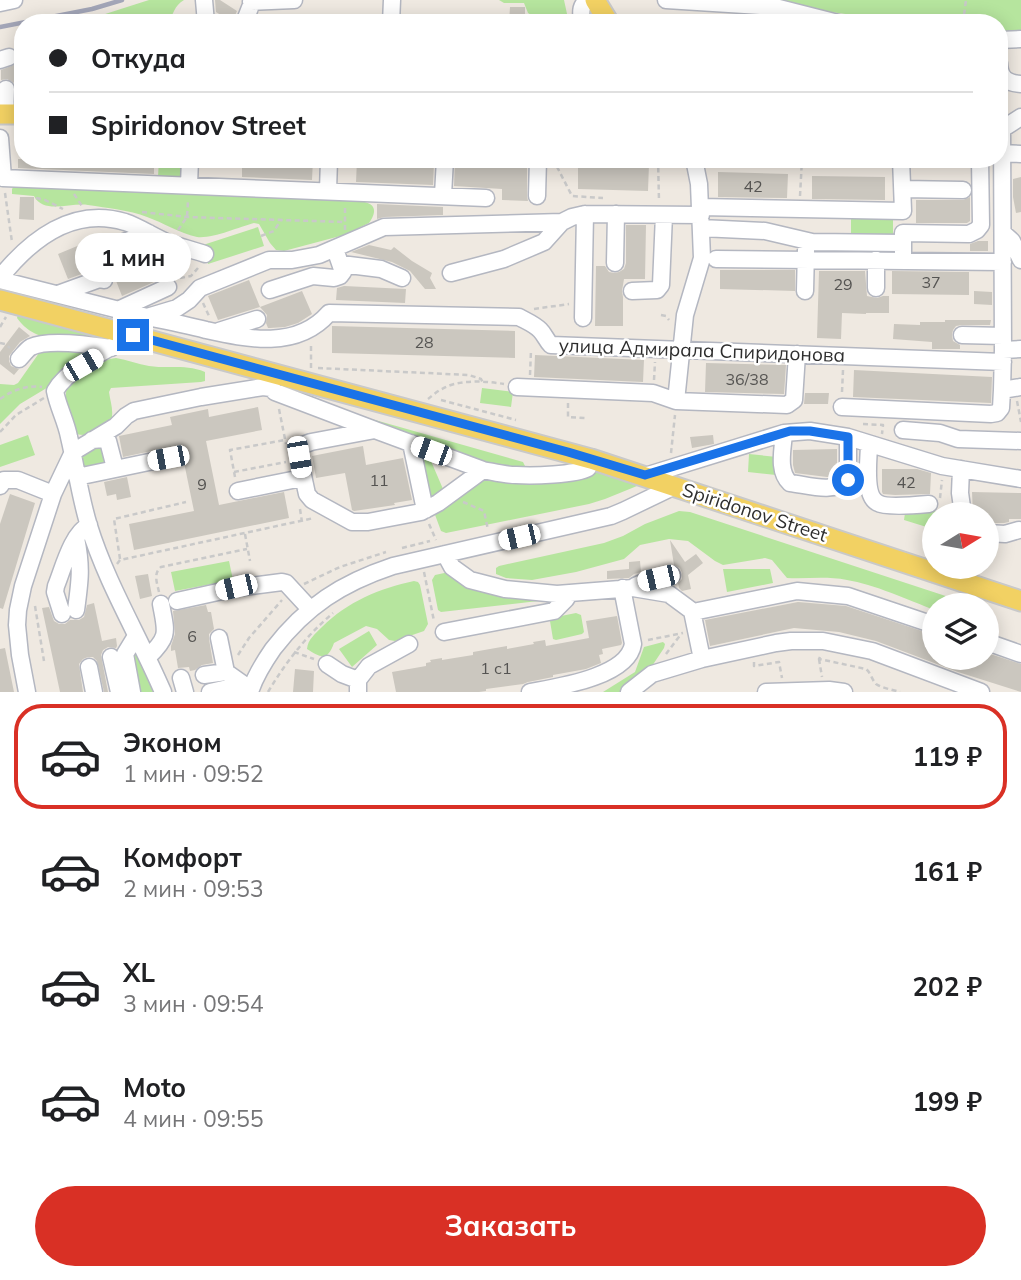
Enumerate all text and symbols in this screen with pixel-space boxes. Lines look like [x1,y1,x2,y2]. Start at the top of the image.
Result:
text: Откуда [91,42,186,75]
text: Spiridonov Street [91,109,306,142]
house number: 42 [743,176,763,196]
callout: 1 мин [75,233,191,282]
text: 1 мин [101,243,165,272]
house number: 37 [921,272,941,292]
house number: 29 [833,274,853,294]
route end [117,319,149,351]
house number: 28 [414,332,434,352]
street label: улица Адмирала Спиридонова [558,333,846,367]
car [60,345,107,385]
house number: 36/38 [726,369,768,389]
car [286,434,313,480]
car [408,434,455,468]
car [146,444,191,472]
route start [832,464,864,496]
house number: 11 [369,470,389,490]
house number: 42 [896,472,916,492]
house number: 9 [197,474,207,494]
street label: Spiridonov Street [680,477,831,547]
north arrow [922,502,999,579]
map controls [922,502,999,670]
car [497,522,542,552]
car [636,563,681,593]
car [214,572,259,602]
button: layers [922,593,999,670]
house number: 6 [187,626,197,646]
house number: 1 с1 [480,658,512,678]
icon: car [39,725,102,788]
text: Эконом [123,726,222,759]
text: 119 ₽ [912,740,982,773]
text: 1 мин · 09:52 [123,759,263,788]
icon: car [39,840,102,903]
text: Комфорт [123,841,242,874]
text: 161 ₽ [912,855,982,888]
text: 2 мин · 09:53 [123,874,263,903]
icon: car [39,955,102,1018]
text: XL [123,956,155,989]
text: 202 ₽ [912,970,982,1003]
text: 3 мин · 09:54 [123,989,263,1018]
icon: car [39,1070,102,1133]
text: Moto [123,1071,186,1104]
text: 199 ₽ [912,1085,982,1118]
text: 4 мин · 09:55 [123,1104,263,1133]
button: Заказать [35,1186,986,1266]

